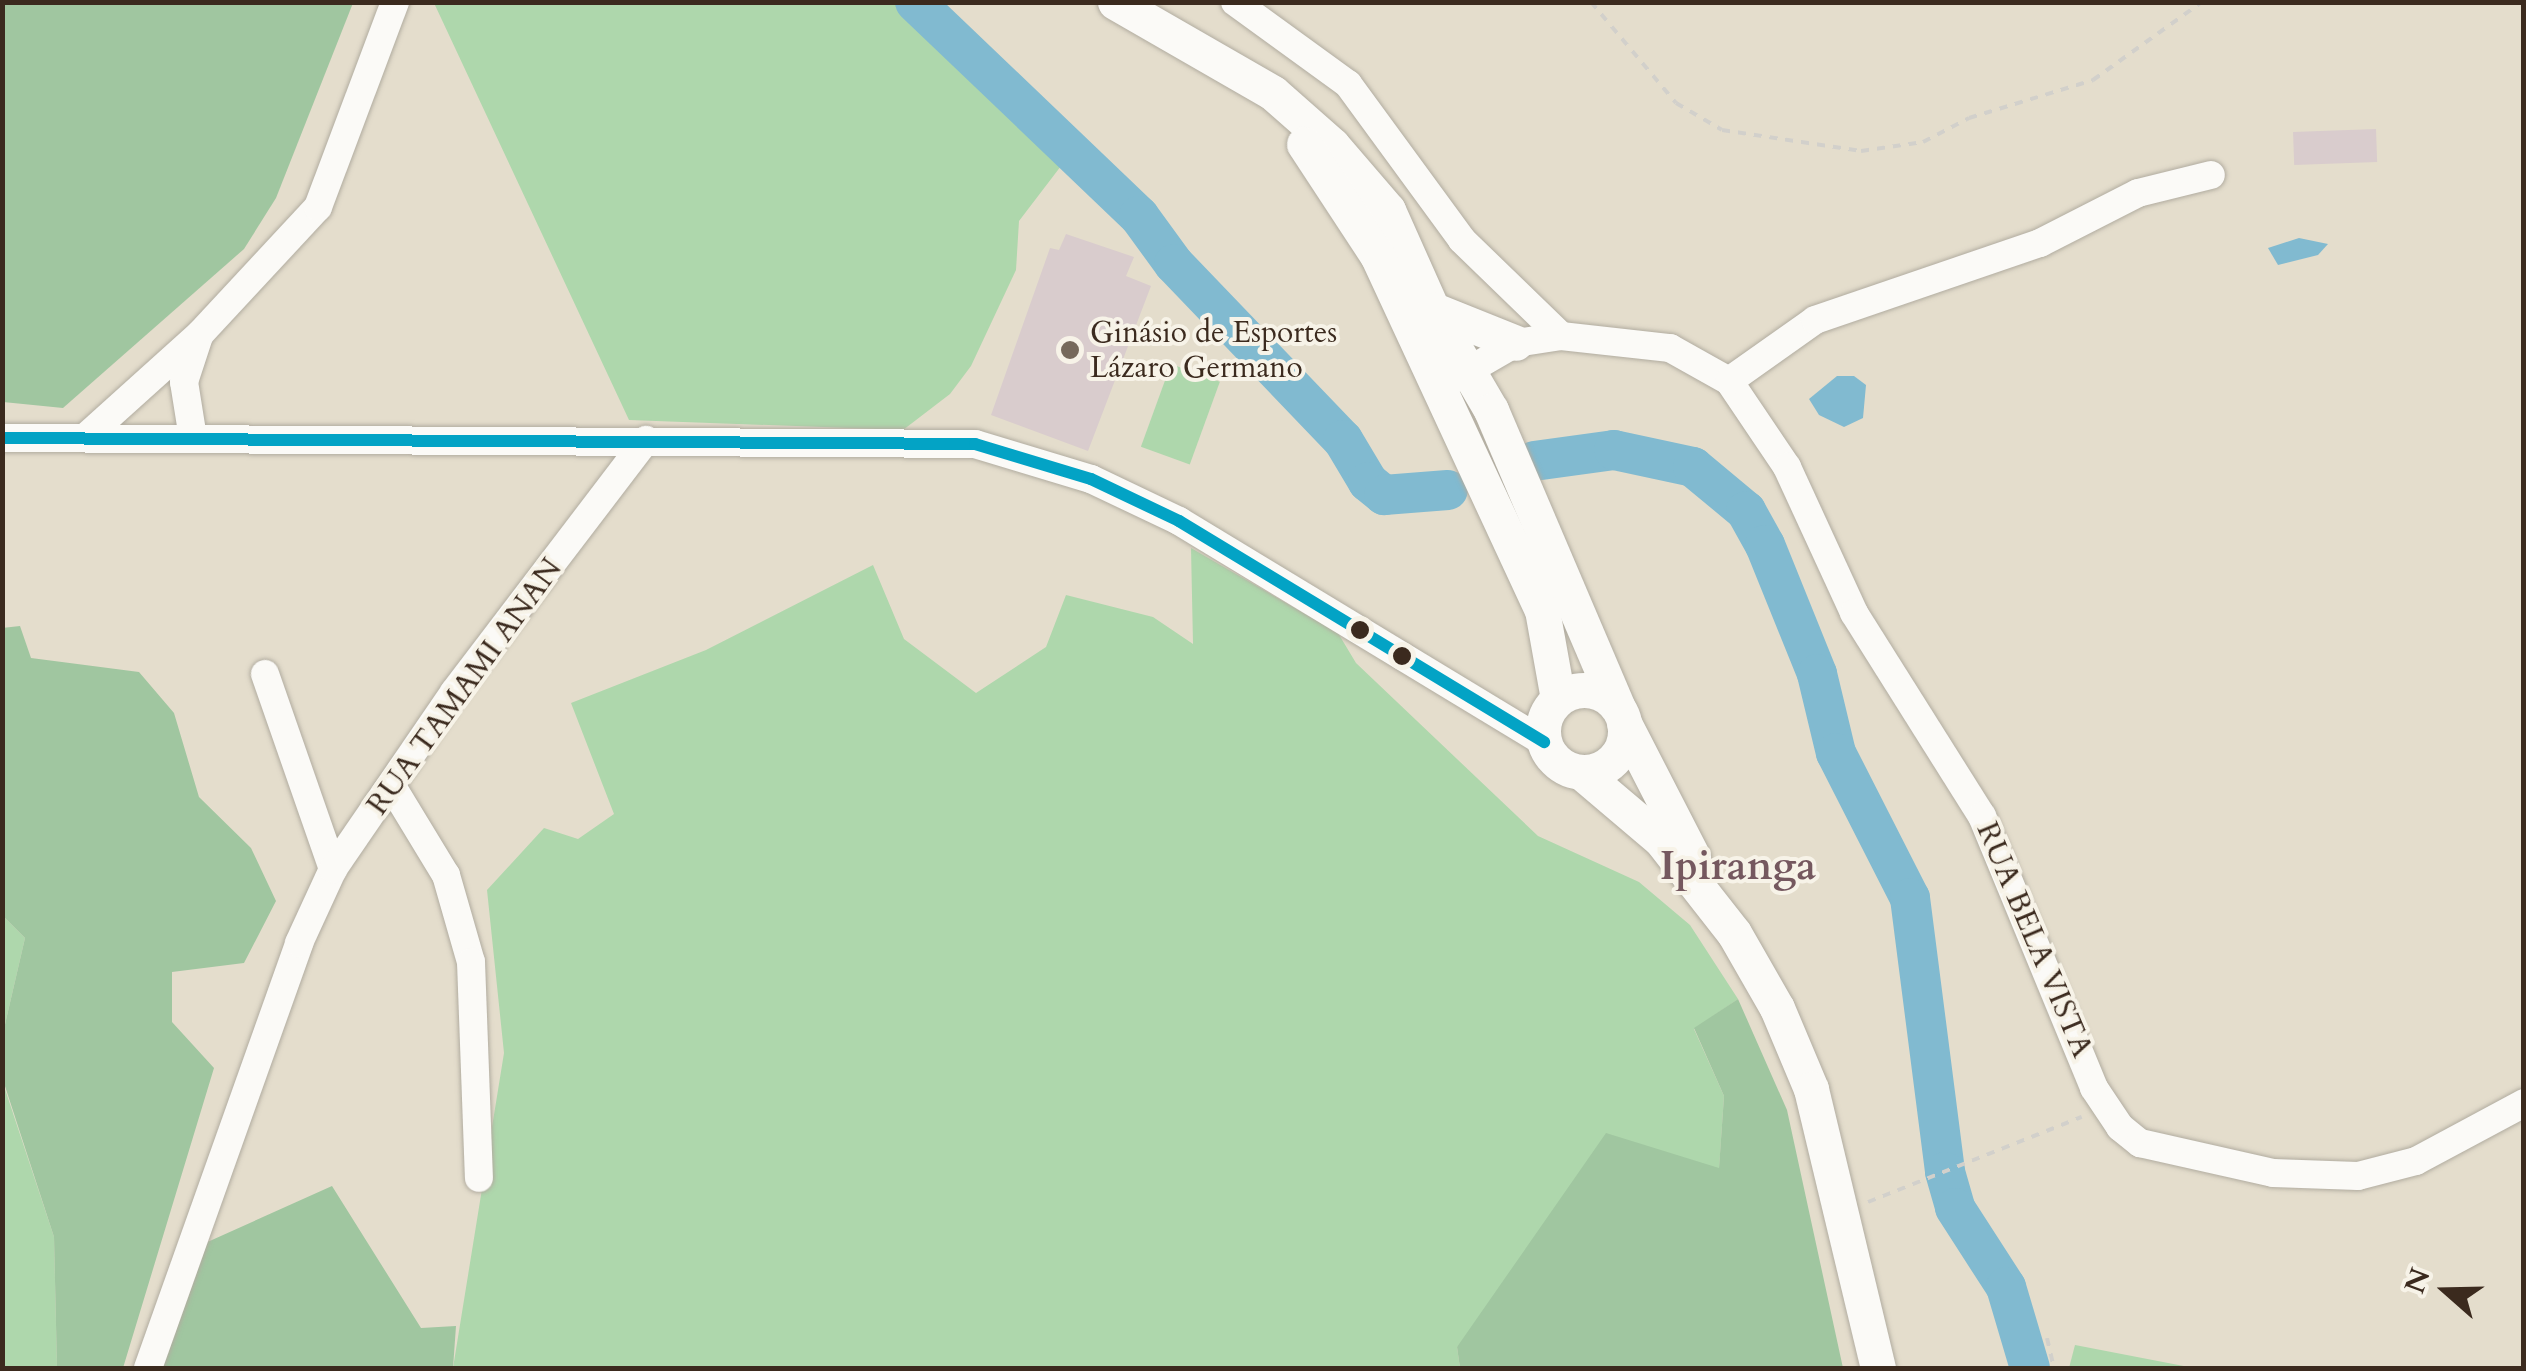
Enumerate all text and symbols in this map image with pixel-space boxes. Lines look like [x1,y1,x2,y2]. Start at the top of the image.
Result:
place label: Ginásio de Esportes Lázaro Germano [1090,315,1337,386]
marker: Ginásio de Esportes Lázaro Germano [1059,339,1081,361]
street label: RUA TAMAMI ANAN [360,552,570,822]
unlabelled marker [1350,620,1370,640]
unlabelled marker [1392,646,1412,666]
street label: RUA BELA VISTA [1968,817,2100,1063]
district label: Ipiranga [1660,843,1816,891]
north arrow [2396,1241,2496,1341]
text: N [2396,1263,2440,1299]

